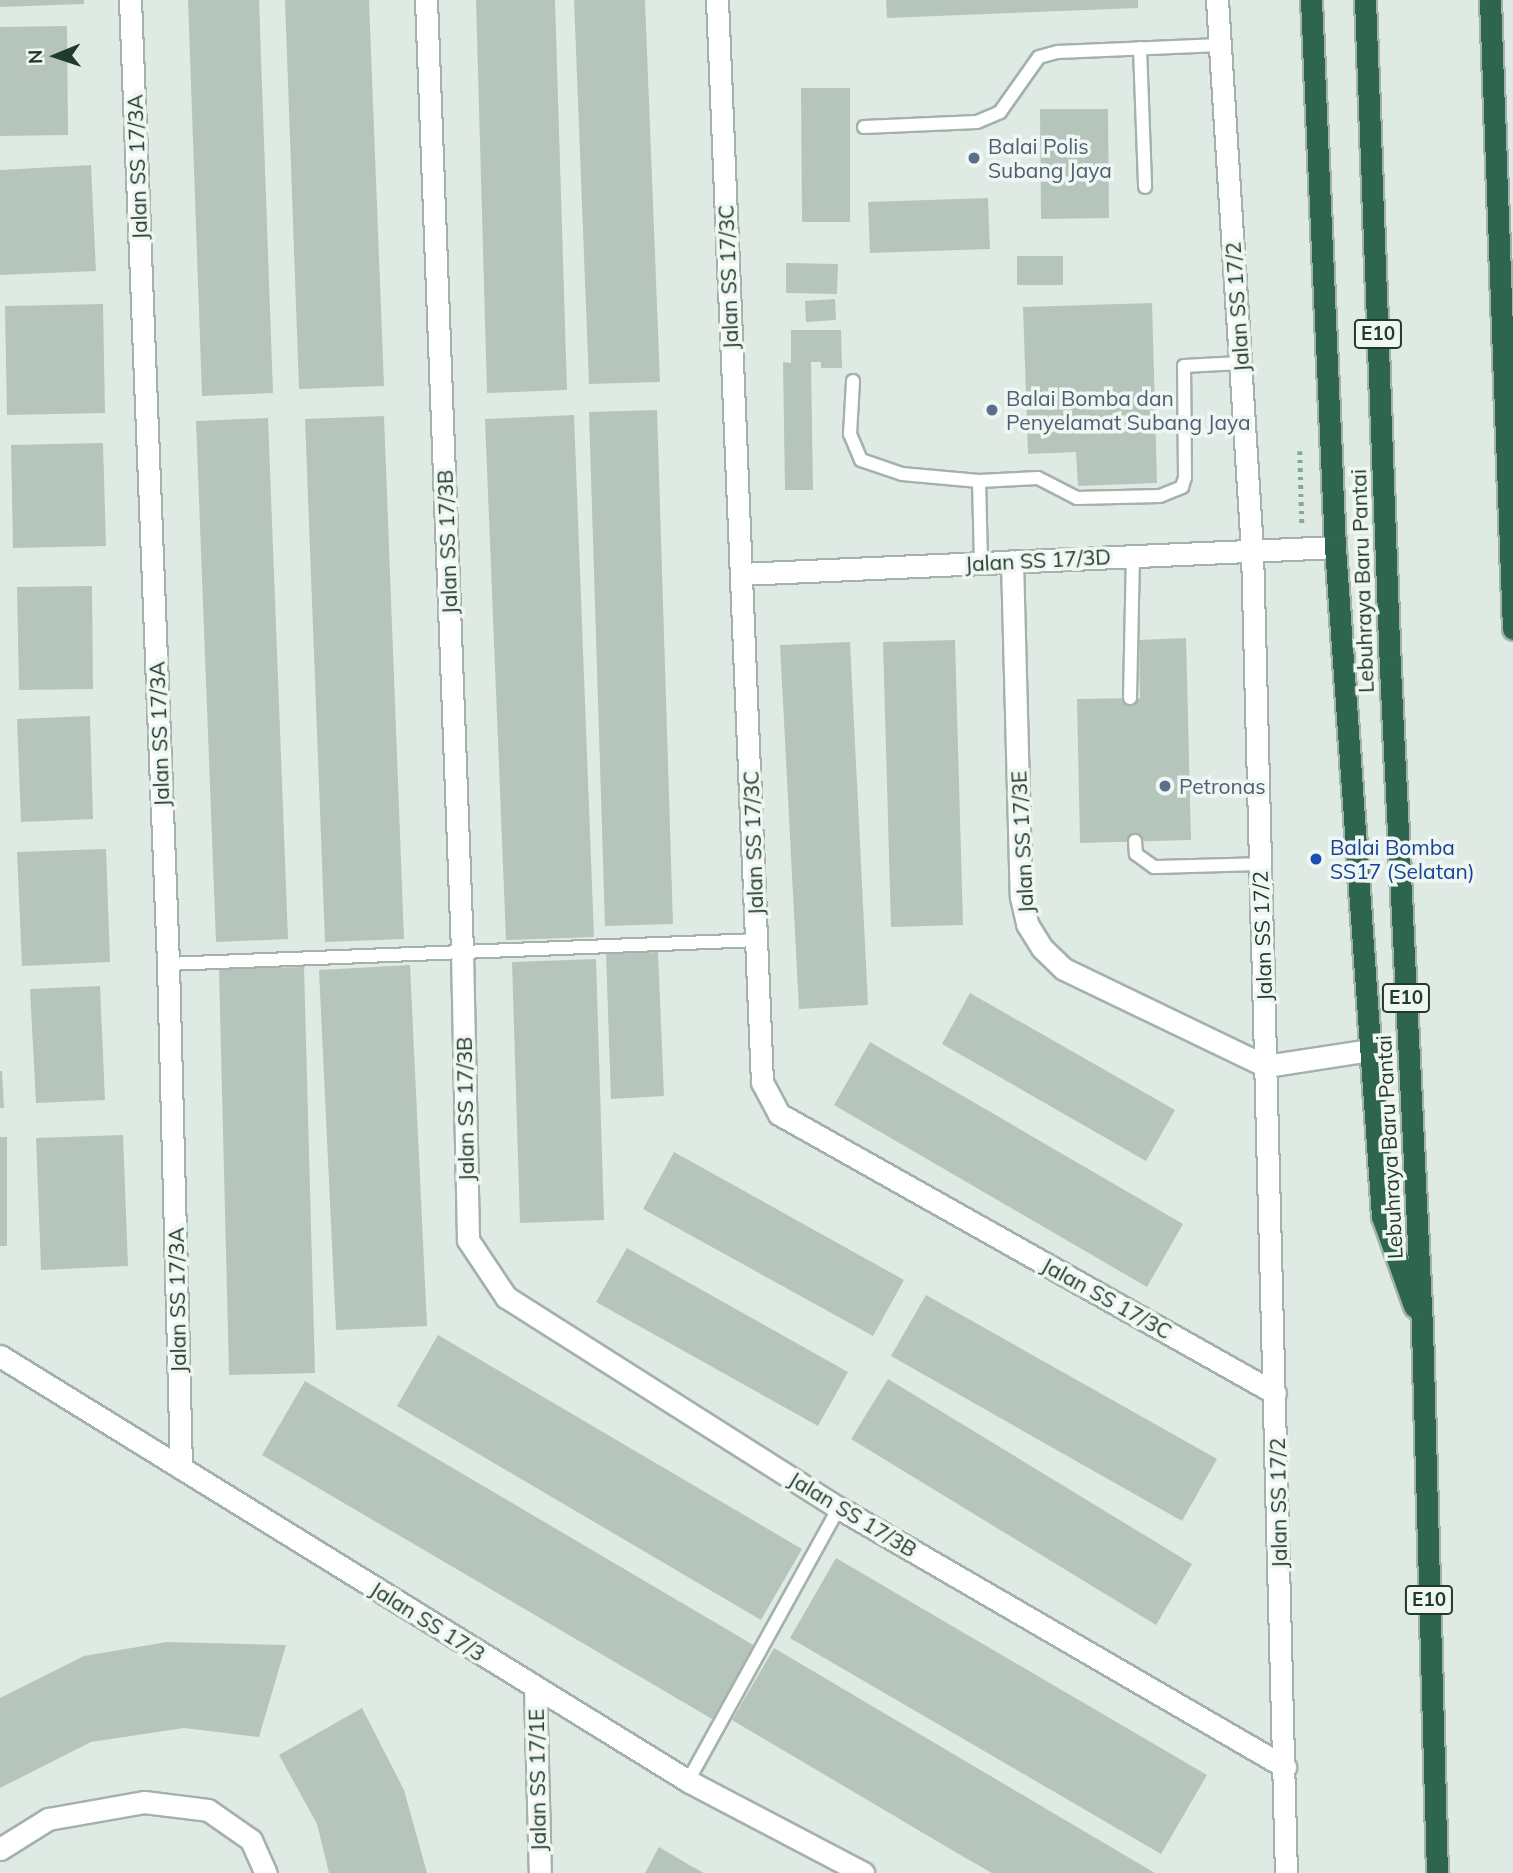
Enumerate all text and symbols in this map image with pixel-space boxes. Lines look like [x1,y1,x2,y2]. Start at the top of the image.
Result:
north arrow [21,21,91,91]
text: N [23,49,47,64]
street label: Jalan SS 17/3A [122,94,152,240]
place label: Balai Polis Subang Jaya [988,133,1112,183]
marker: Balai Polis Subang Jaya [966,150,982,166]
street label: Jalan SS 17/3C [713,204,743,350]
street label: Jalan SS 17/2 [1220,241,1254,373]
road number: E10 [1354,318,1402,350]
place label: Balai Bomba dan Penyelamat Subang Jaya [1006,385,1251,435]
marker: Balai Bomba dan Penyelamat Subang Jaya [984,402,1000,418]
street label: Jalan SS 17/3B [432,469,462,615]
street label: Lebuhraya Baru Pantai [1345,469,1379,693]
street label: Jalan SS 17/3D [964,544,1112,576]
street label: Jalan SS 17/3A [144,661,174,807]
street label: Jalan SS 17/3C [738,770,768,916]
street label: Jalan SS 17/3E [1006,770,1038,914]
place label: Petronas [1179,773,1266,799]
marker: Petronas [1157,778,1173,794]
place label: Balai Bomba SS17 (Selatan) [1330,834,1475,884]
marker: Balai Bomba SS17 (Selatan) [1308,851,1324,867]
street label: Jalan SS 17/2 [1247,870,1277,1002]
road number: E10 [1382,982,1430,1014]
street label: Lebuhraya Baru Pantai [1371,1035,1407,1259]
street label: Jalan SS 17/3B [451,1036,479,1182]
street label: Jalan SS 17/3A [163,1227,191,1373]
street label: Jalan SS 17/3C [1038,1252,1176,1344]
street label: Jalan SS 17/2 [1264,1438,1292,1568]
street label: Jalan SS 17/3B [785,1466,921,1562]
street label: Jalan SS 17/3 [366,1576,490,1666]
road number: E10 [1404,1584,1454,1616]
street label: Jalan SS 17/1E [523,1708,551,1852]

